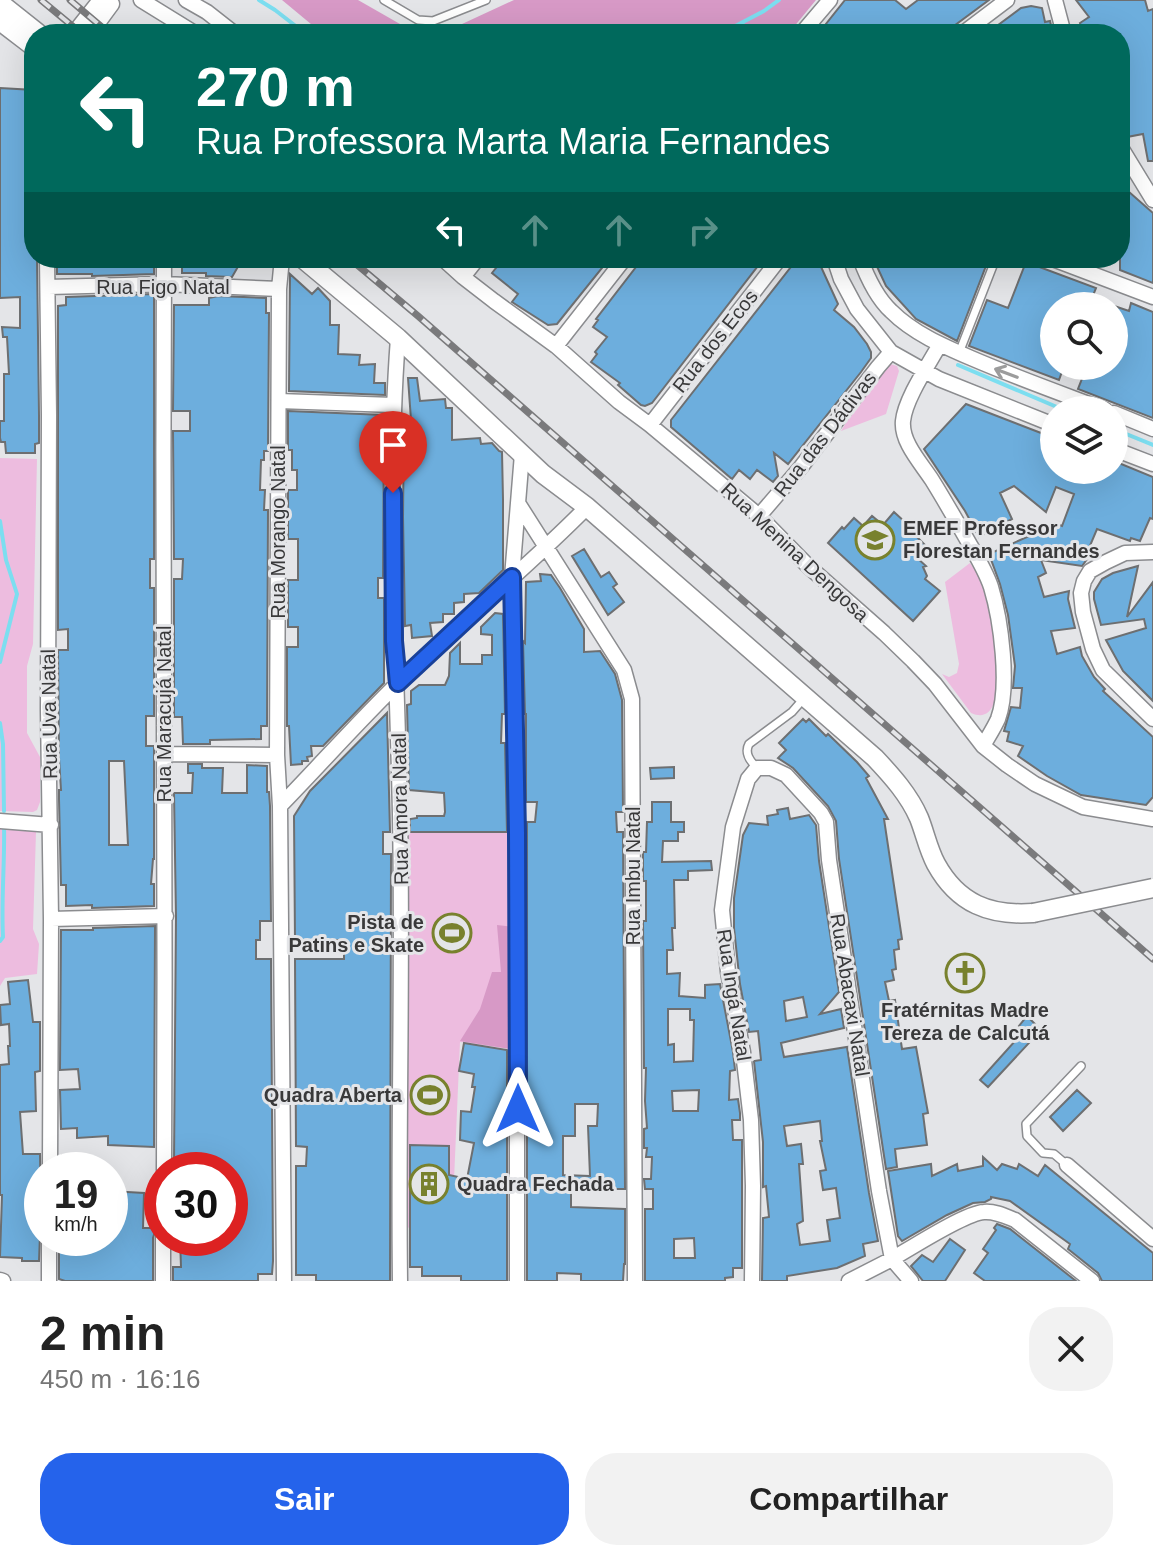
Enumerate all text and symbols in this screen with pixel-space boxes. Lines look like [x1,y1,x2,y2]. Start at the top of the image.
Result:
text: 270 m [196,55,355,118]
icon: left [64,56,168,160]
text: Rua Professora Marta Maria Fernandes [196,121,830,162]
icon: left [429,208,473,252]
icon: ahead [513,208,557,252]
icon: ahead [597,208,641,252]
icon: right [681,208,725,252]
street label: Rua Figo Natal [96,276,230,298]
street label: Rua dos Ecos [668,285,762,397]
map controls [1040,292,1128,484]
button: search [1040,292,1128,380]
one-way arrow [994,365,1019,379]
street label: Rua das Dádivas [769,367,881,501]
button: layers [1040,396,1128,484]
pin [359,411,427,493]
icon: arrive [371,423,415,467]
street label: Rua Morango Natal [267,445,289,619]
street label: Rua Menina Dengosa [717,478,874,627]
place label: EMEF Professor Florestan Fernandes [903,517,1100,562]
school or university icon: EMEF Professor Florestan Fernandes [854,519,896,561]
street label: Rua Maracujá Natal [153,626,175,802]
street label: Rua Uva Natal [37,649,61,779]
street label: Rua Amora Natal [388,733,412,885]
street label: Rua Imbu Natal [622,807,644,945]
place label: Pista de Patins e Skate [288,911,424,956]
sports icon: Pista de Patins e Skate [431,912,473,954]
street label: Rua Abacaxi Natal [826,912,874,1078]
street label: Rua Ingá Natal [713,927,755,1063]
church icon: Fratérnitas Madre Tereza de Calcutá [944,952,986,994]
place label: Fratérnitas Madre Tereza de Calcutá [881,999,1050,1044]
position arrow [476,1067,560,1151]
sports icon: Quadra Aberta [409,1074,451,1116]
place label: Quadra Aberta [264,1084,403,1106]
speed limit sign: 30 [144,1152,248,1256]
building icon: Quadra Fechada [408,1163,450,1205]
text: 19 [54,1172,98,1216]
place label: Quadra Fechada [457,1173,615,1195]
text: km/h [54,1213,98,1235]
text: 2 min [40,1307,165,1360]
button: close [1029,1307,1113,1391]
text: 450 m · 16:16 [40,1364,200,1394]
button: Sair [40,1453,569,1545]
button: Compartilhar [585,1453,1113,1545]

